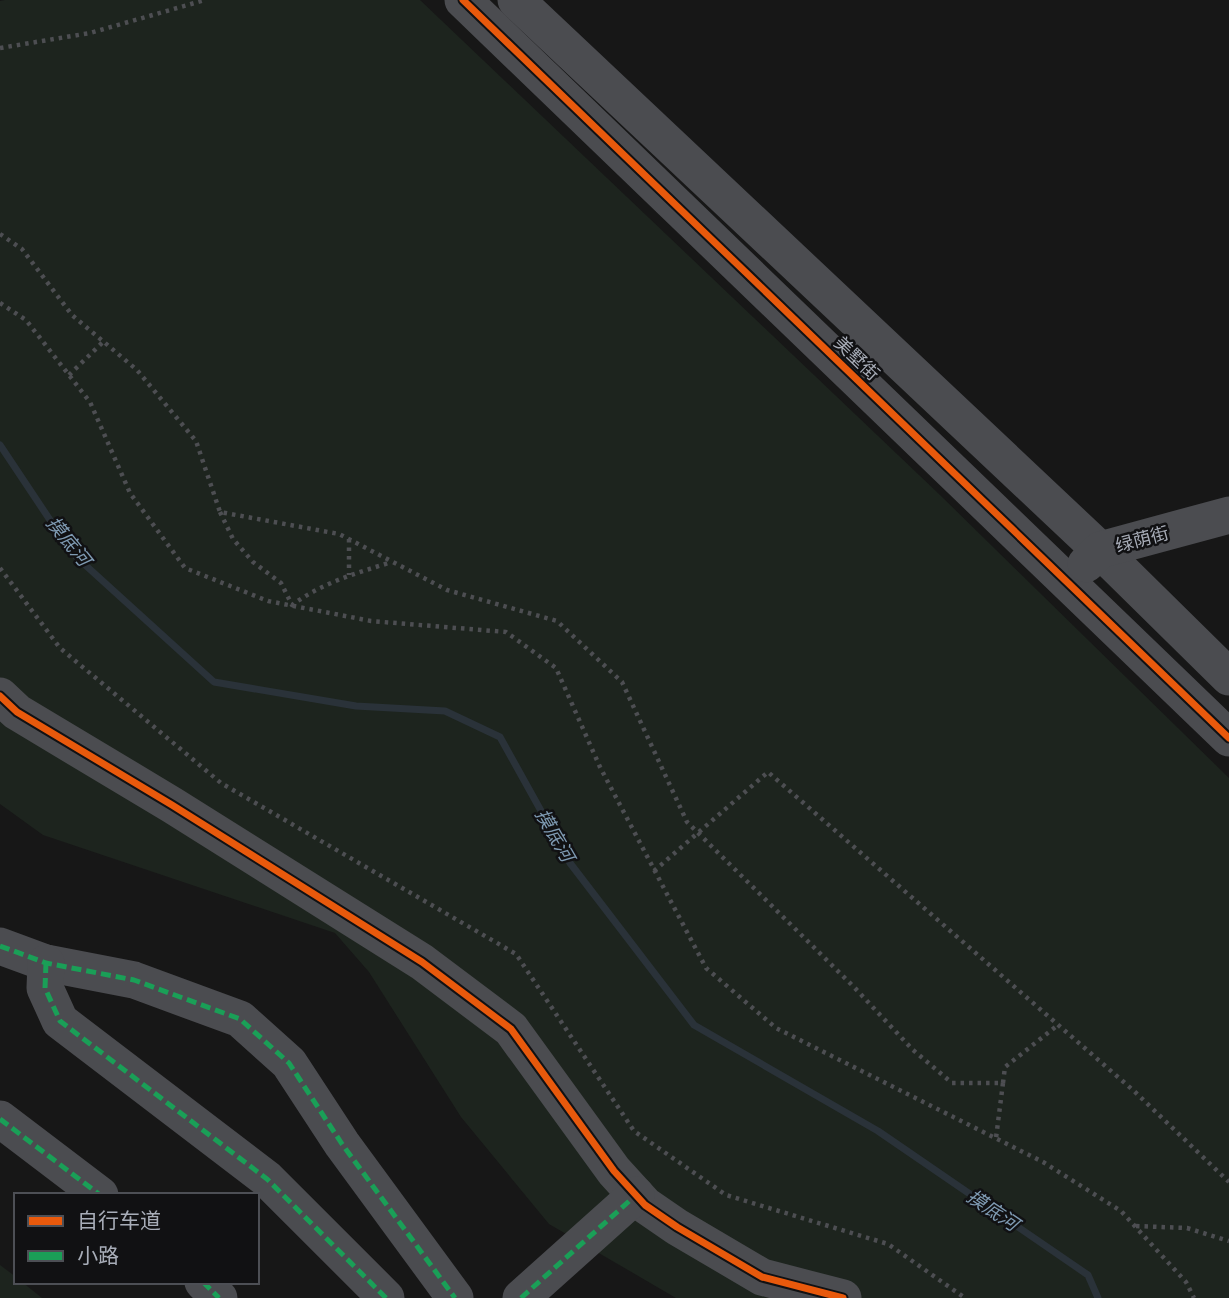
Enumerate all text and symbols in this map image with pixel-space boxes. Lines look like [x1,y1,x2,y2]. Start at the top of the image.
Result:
street label: 美墅街 [830,332,884,384]
water label: 摸底河 [43,512,98,573]
street label: 绿荫街 [1113,522,1171,556]
water label: 摸底河 [531,805,581,869]
water label: 摸底河 [963,1185,1026,1237]
legend [14,1193,259,1284]
text: 自行车道 [77,1209,161,1233]
text: 小路 [77,1244,119,1268]

